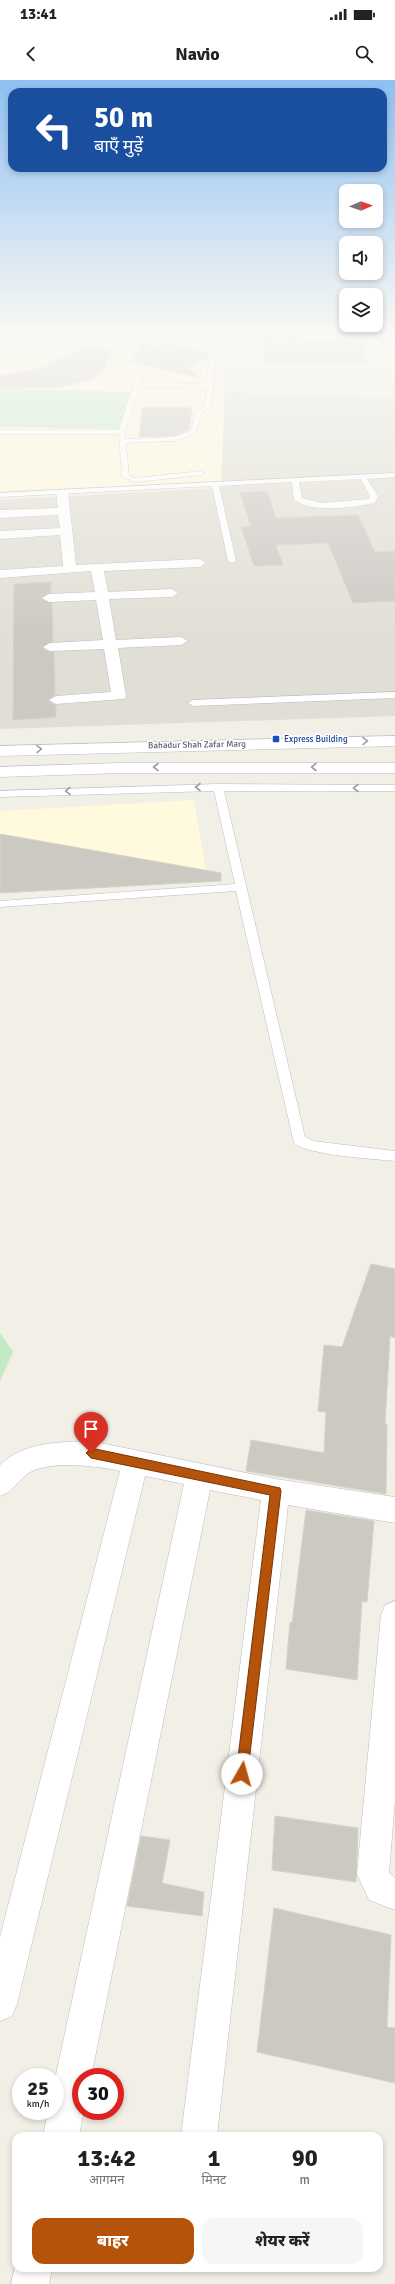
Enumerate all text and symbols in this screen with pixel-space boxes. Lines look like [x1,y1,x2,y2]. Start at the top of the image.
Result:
text: 13:41 [20,5,57,23]
icon: back [20,43,42,65]
text: Navio [175,43,220,65]
icon: search [353,43,375,65]
text: 50 m [94,101,153,135]
icon: left [28,104,80,156]
text: बाएँ मुड़ें [94,135,143,157]
north arrow [339,184,383,228]
map controls [339,184,383,332]
button: sound [339,236,383,280]
button: layers [339,288,383,332]
marker: Express Building [271,734,281,744]
place label: Express Building [284,734,348,745]
one-way arrow [362,737,368,745]
street label: Bahadur Shah Zafar Marg [148,739,246,751]
one-way arrow [36,745,42,754]
one-way arrow [153,763,159,771]
one-way arrow [311,763,317,771]
one-way arrow [195,783,201,792]
one-way arrow [353,784,359,792]
one-way arrow [65,787,71,796]
pin [74,1412,108,1453]
icon: arrive [80,1418,102,1440]
position arrow [221,1753,263,1795]
speed limit sign: 30 [72,2068,124,2120]
text: 25 [27,2076,49,2101]
text: km/h [27,2098,49,2110]
text: 13:42 [77,2143,136,2173]
text: 1 [207,2143,220,2173]
text: 90 [292,2143,318,2173]
text: आगमन [89,2172,125,2188]
text: मिनट [202,2172,226,2188]
text: m [300,2172,310,2188]
button: बाहर [32,2218,194,2264]
button: शेयर करें [202,2218,363,2264]

